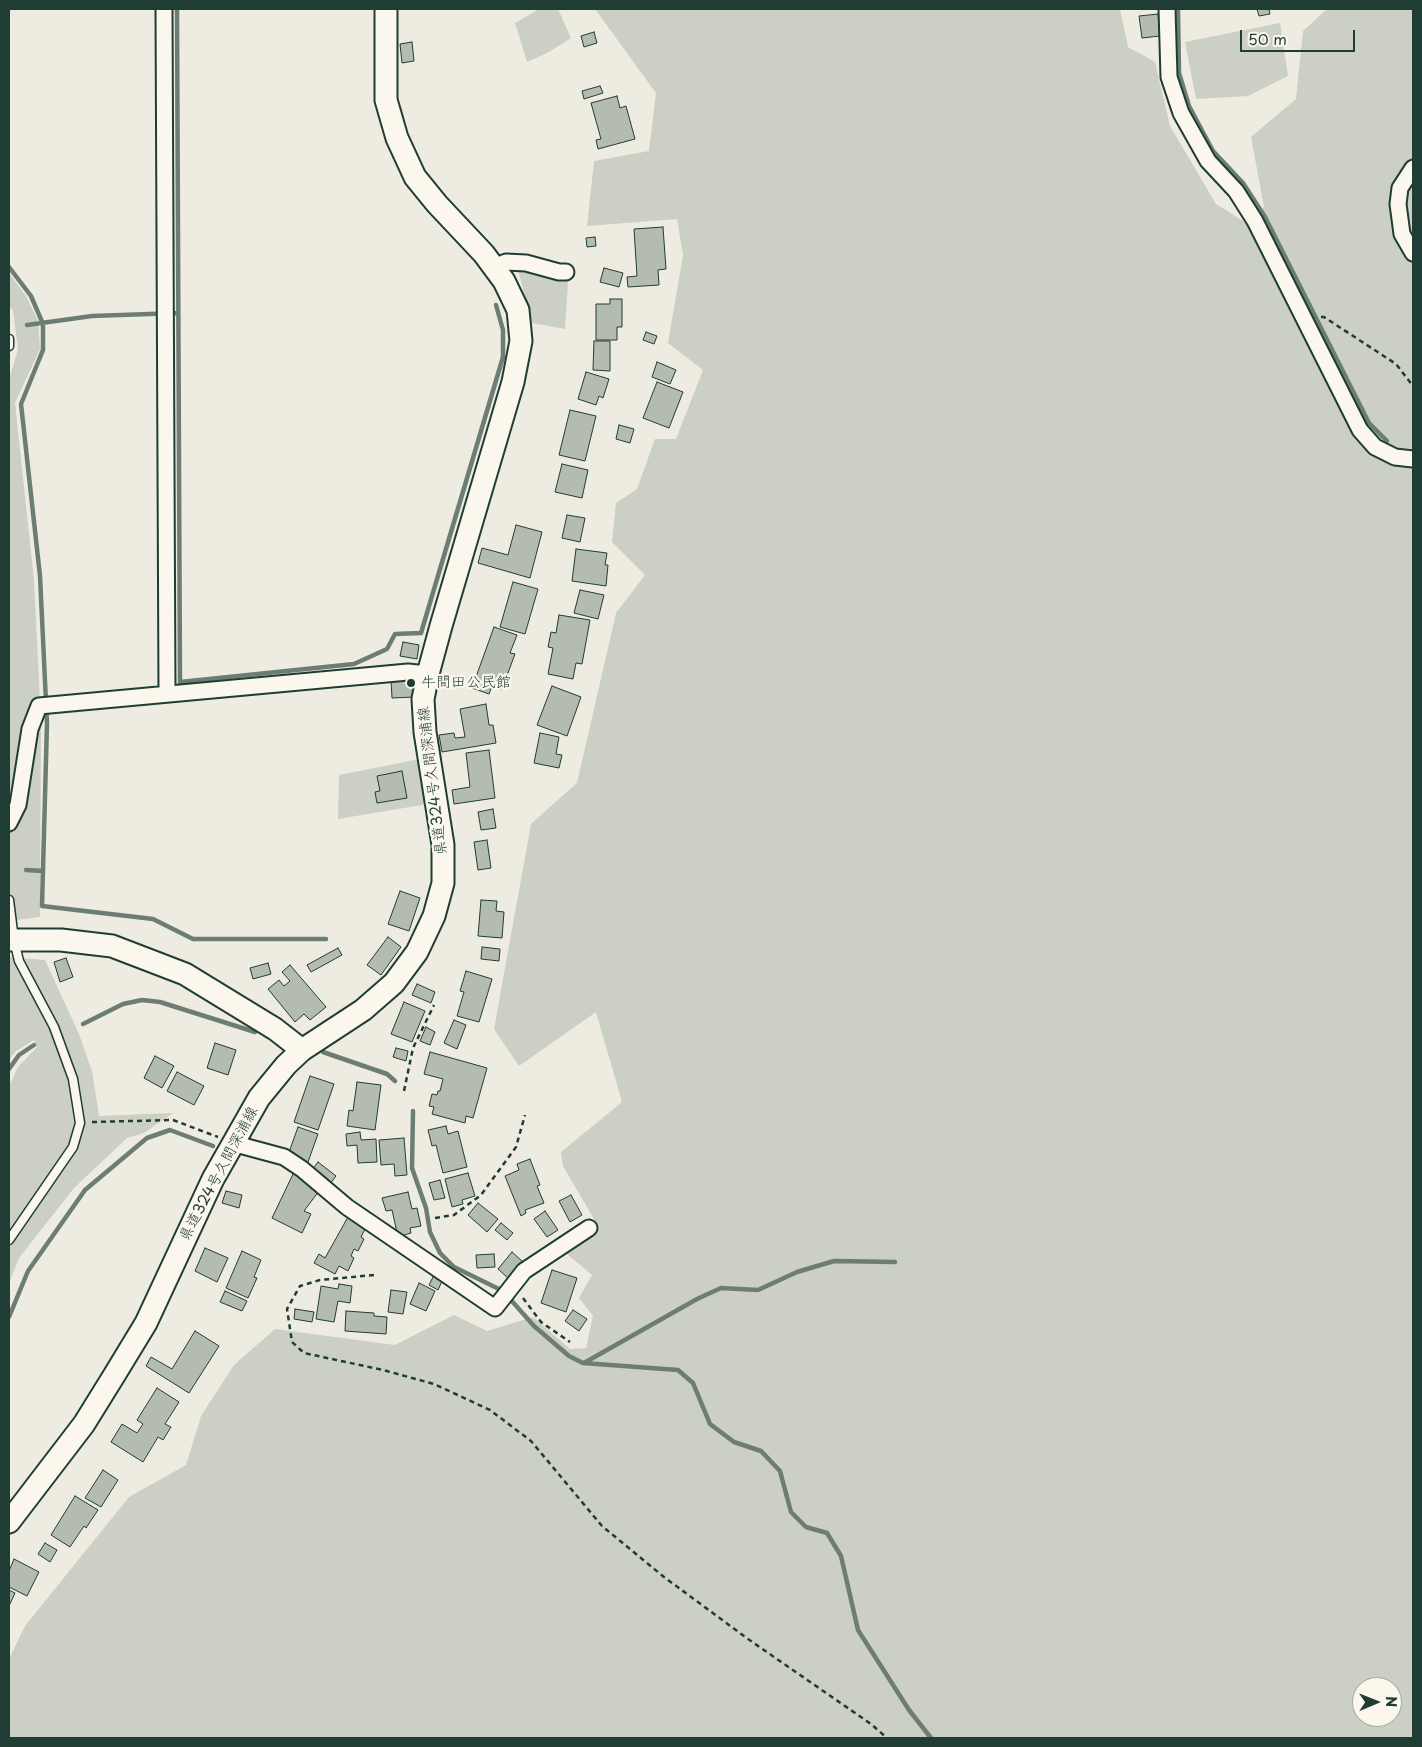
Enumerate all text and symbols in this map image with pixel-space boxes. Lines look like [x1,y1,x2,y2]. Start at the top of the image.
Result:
scale bar [1242,20,1357,52]
text: 50 m [1248,27,1287,50]
place label: 牛間田公民館 [421,674,511,692]
marker: 牛間田公民館 [405,677,417,689]
street label: 県道324号久間深浦線 [415,706,451,856]
street label: 県道324号久間深浦線 [176,1104,262,1244]
north arrow [1352,1677,1402,1727]
text: N [1381,1696,1402,1707]

